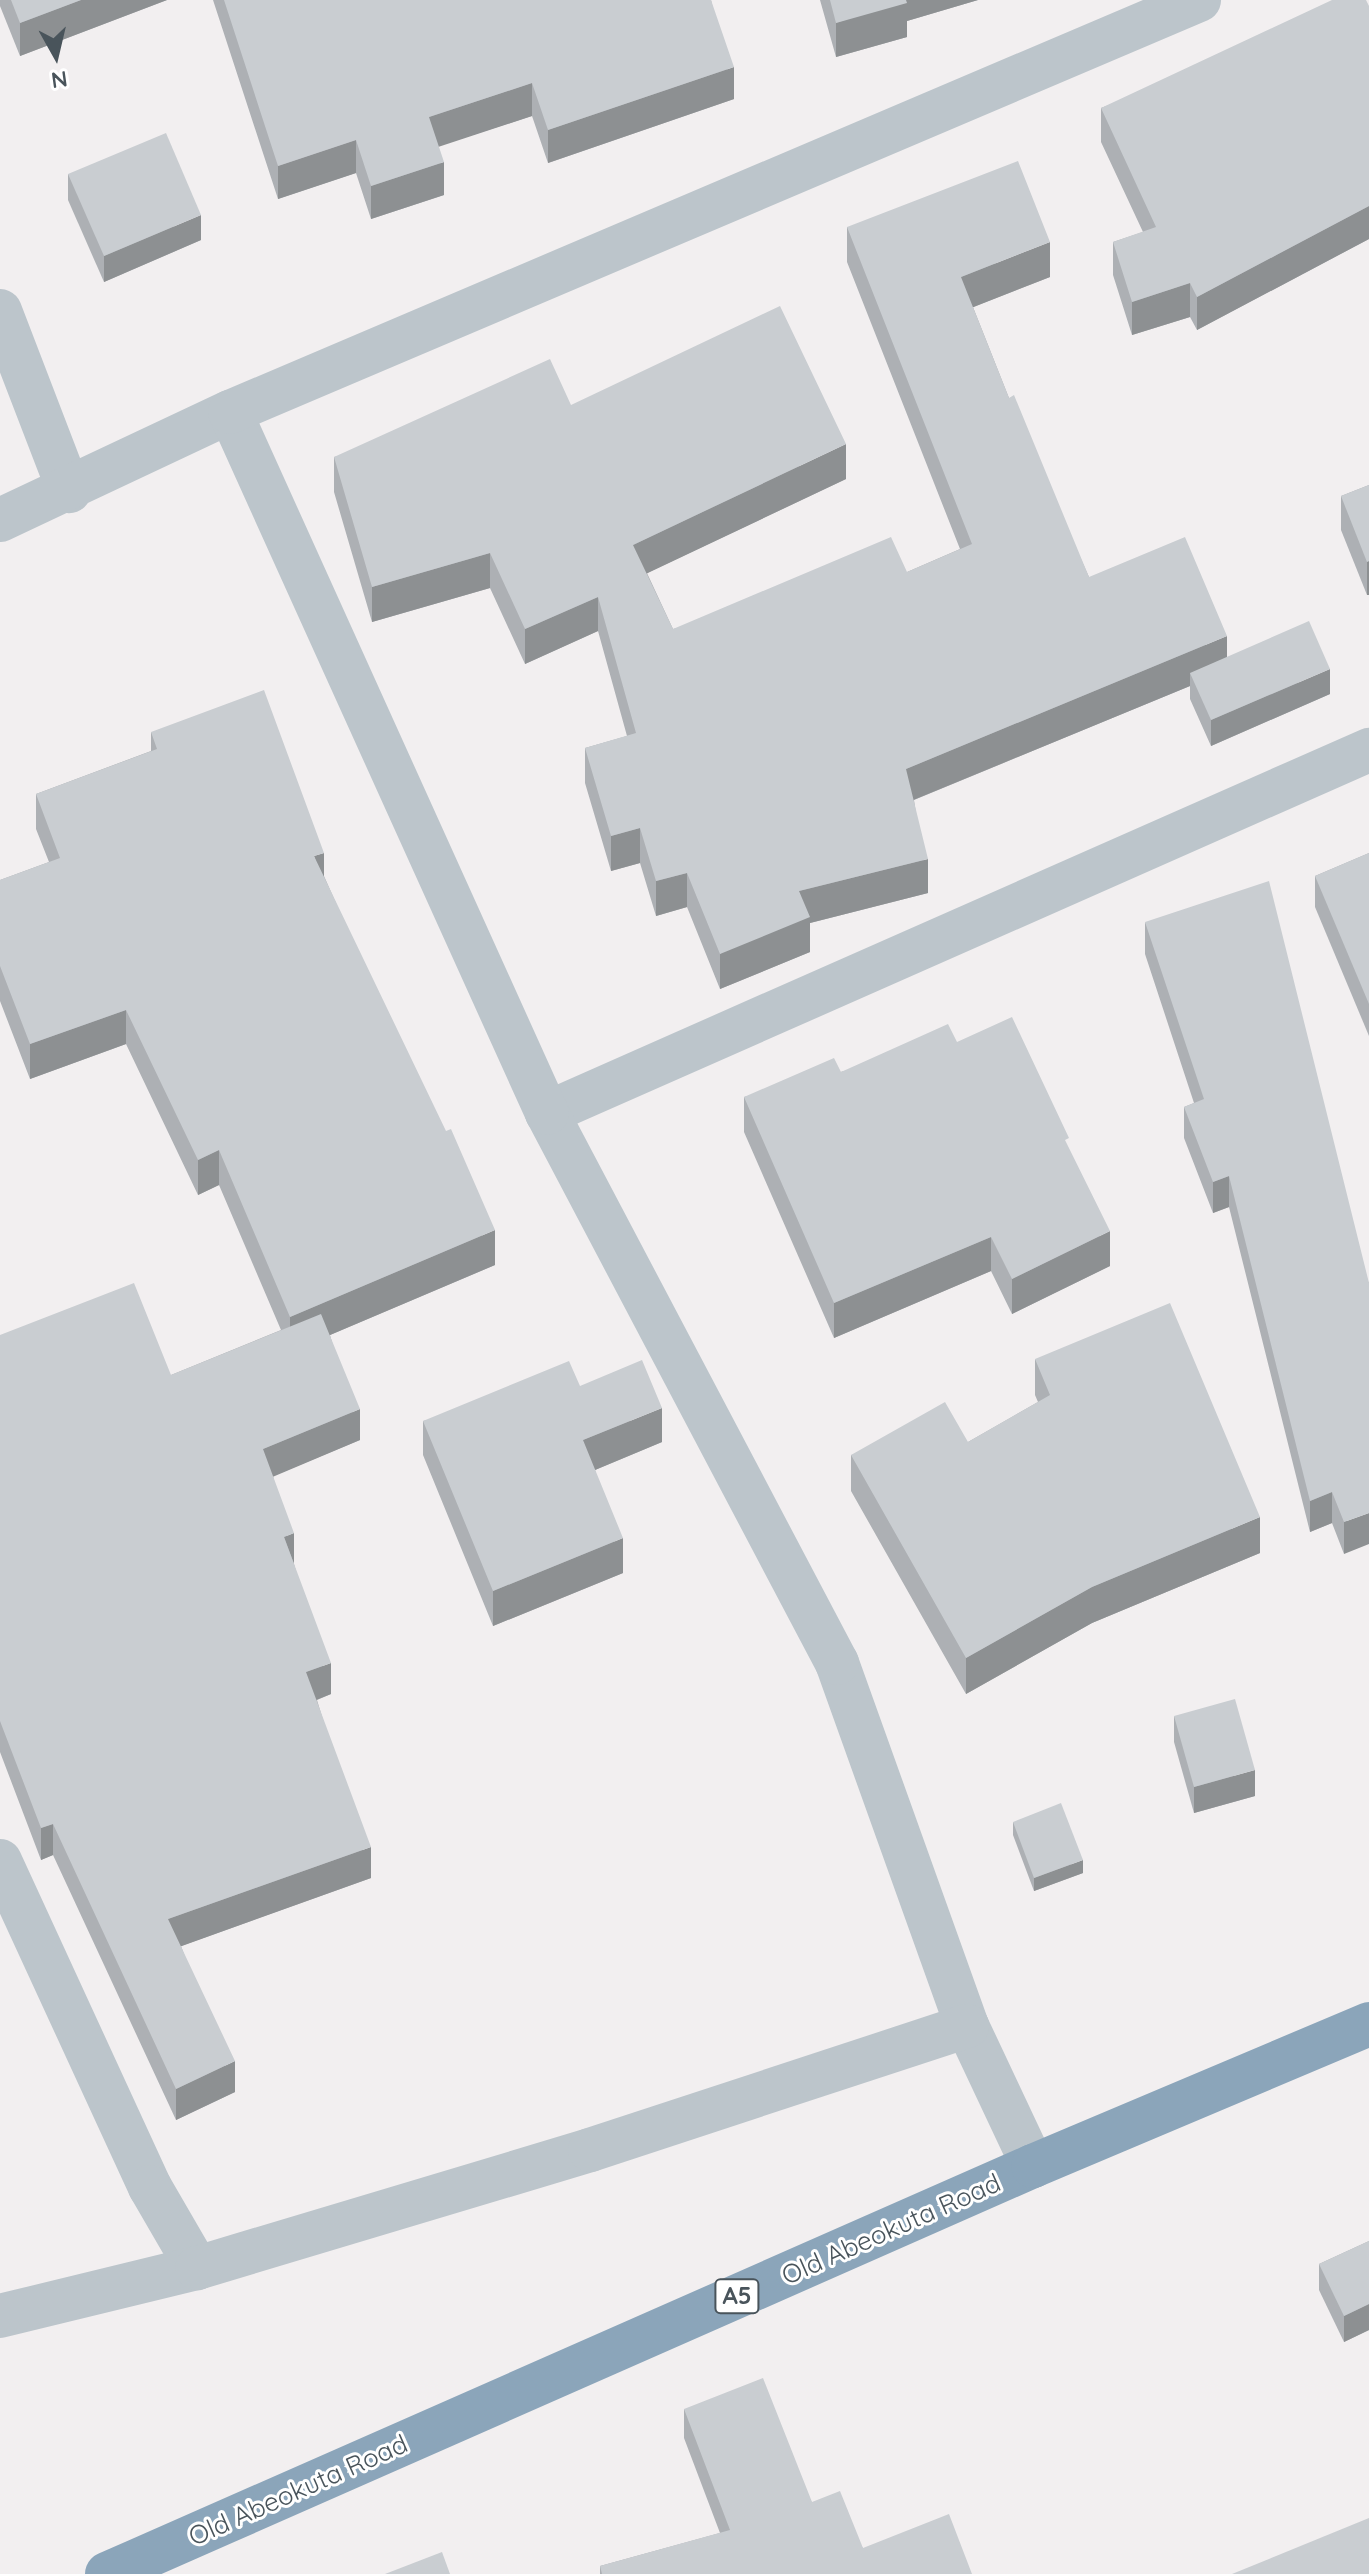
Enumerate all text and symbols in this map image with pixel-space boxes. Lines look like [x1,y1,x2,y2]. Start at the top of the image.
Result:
north arrow [16,16,96,96]
text: N [49,65,69,95]
street label: Old Abeokuta Road [777,2167,1005,2291]
road number: A5 [713,2276,761,2316]
street label: Old Abeokuta Road [184,2428,412,2552]

